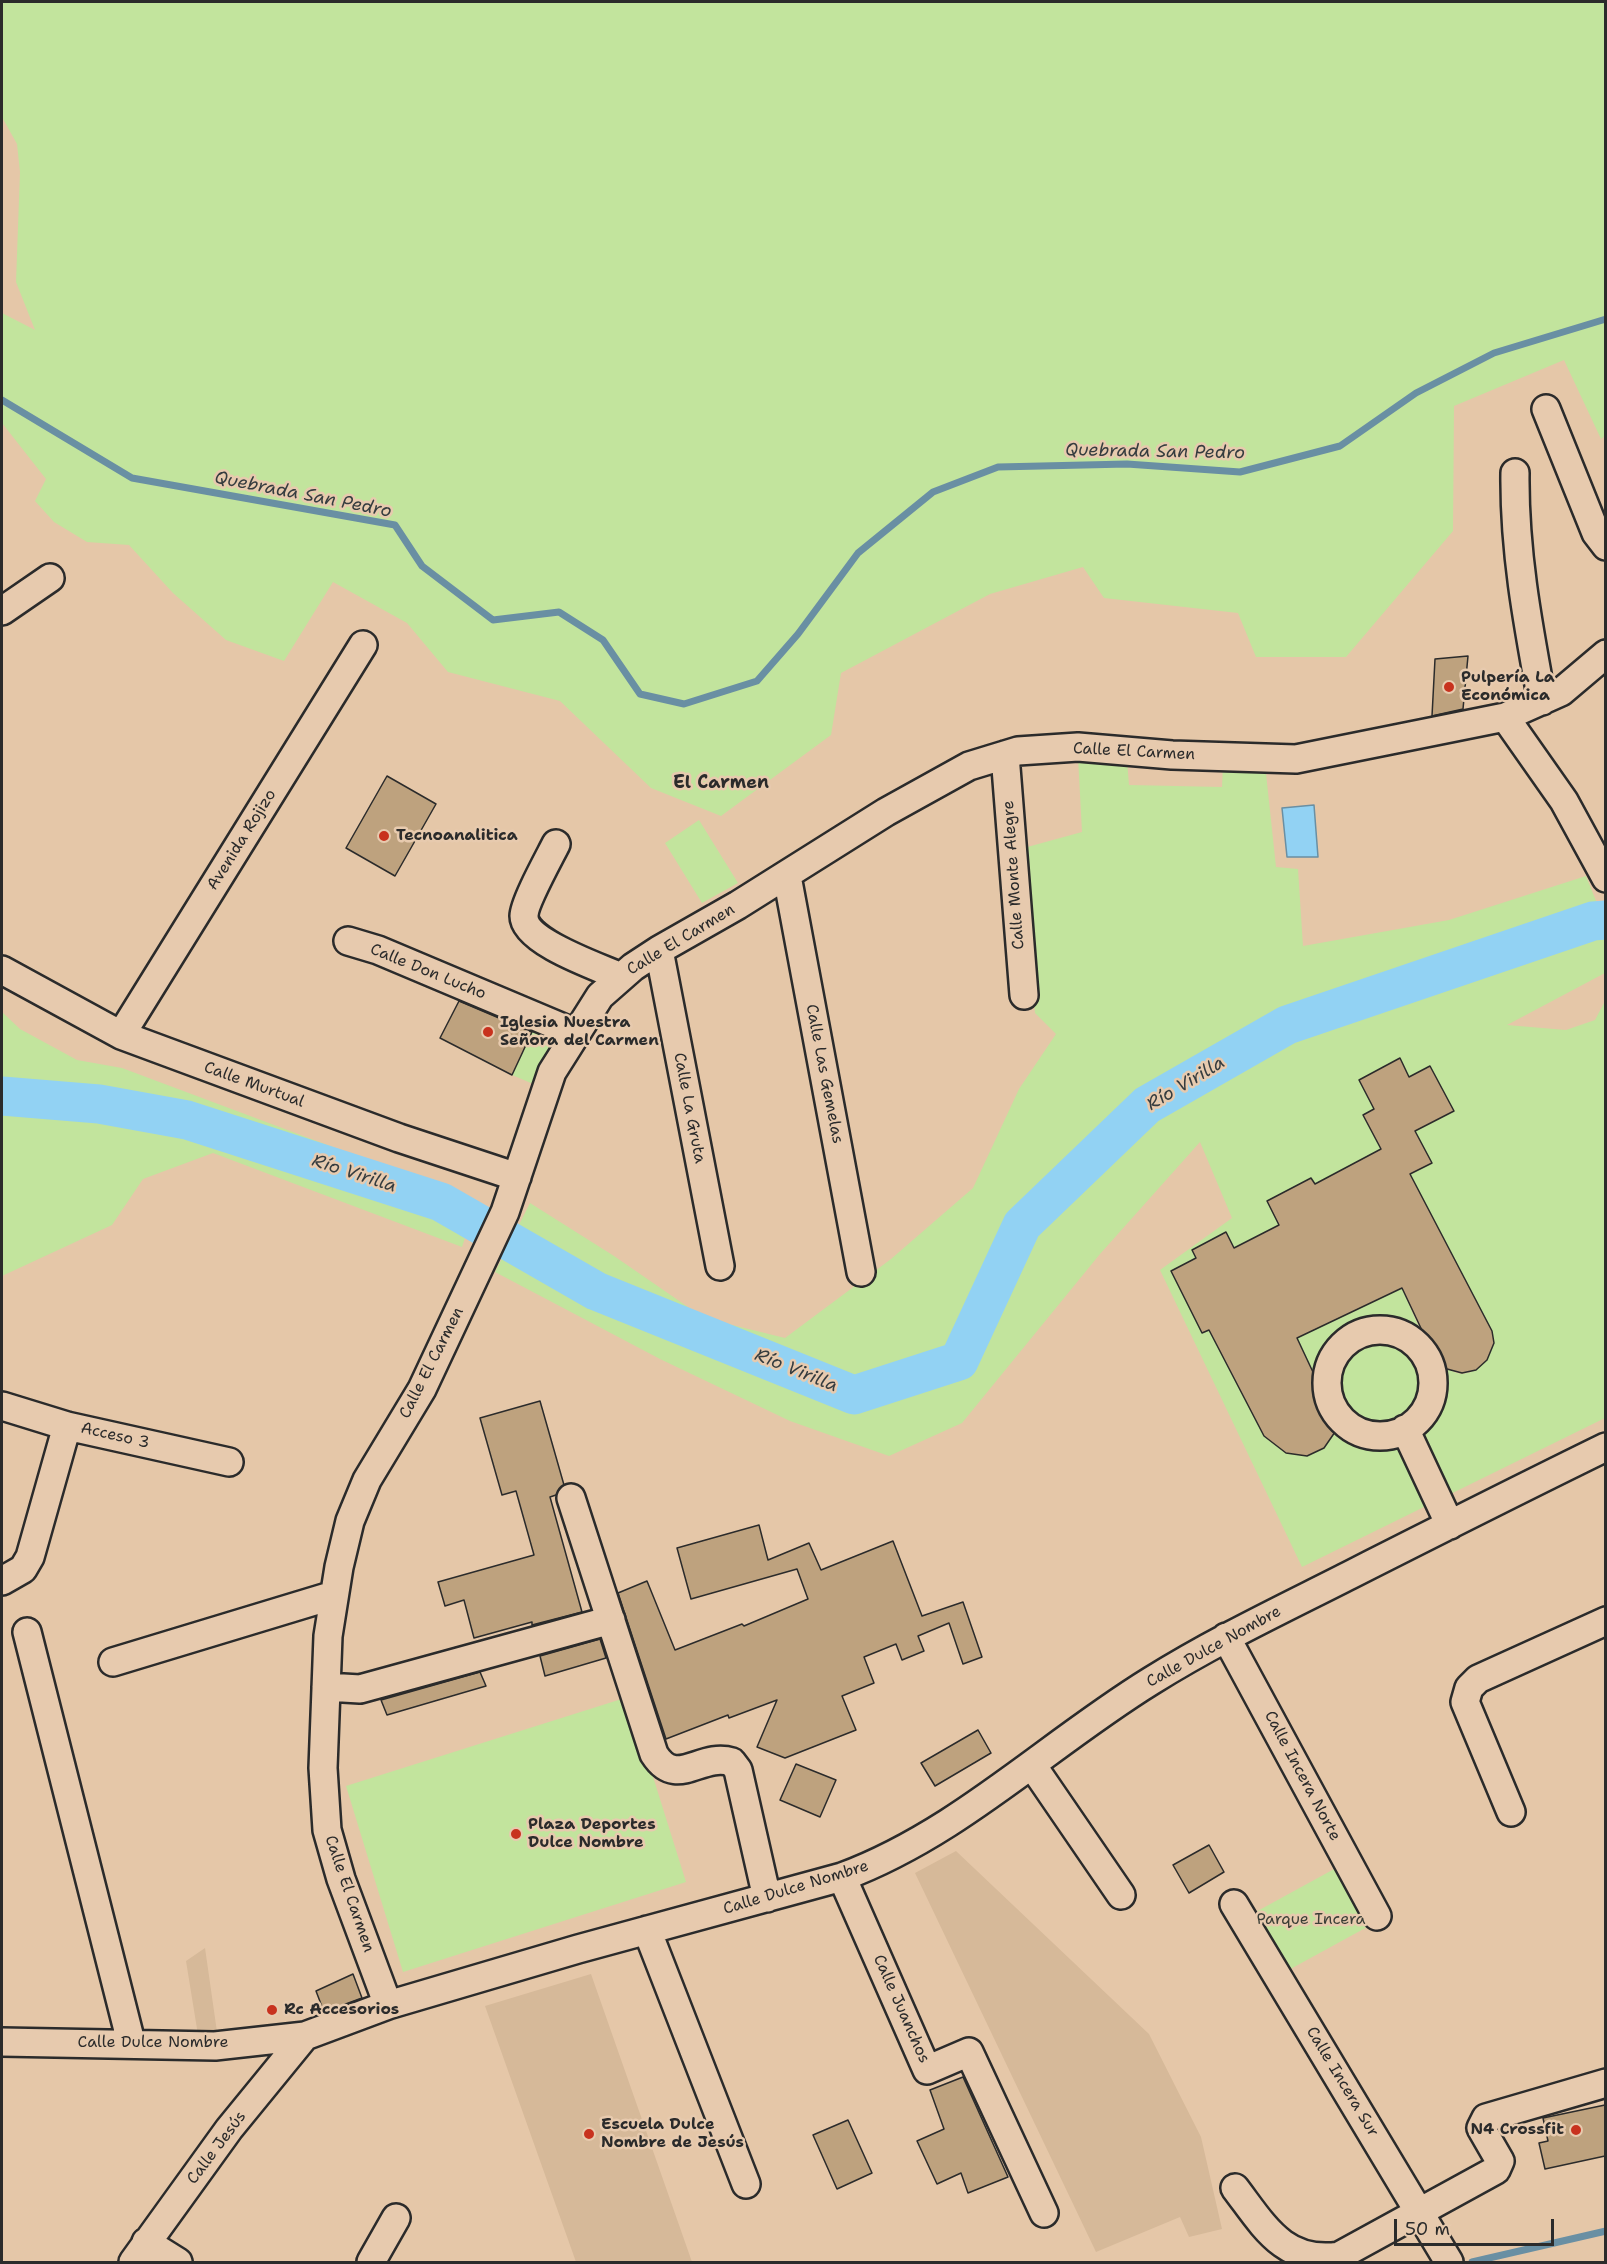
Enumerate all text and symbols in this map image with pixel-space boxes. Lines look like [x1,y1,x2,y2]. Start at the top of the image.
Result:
water label: Quebrada San Pedro [1065,440,1245,464]
water label: Quebrada San Pedro [213,467,393,523]
place label: Pulpería La Económica [1461,668,1555,706]
marker: Pulpería La Económica [1442,680,1456,694]
street label: Calle El Carmen [1072,739,1196,765]
district label: El Carmen [673,772,769,794]
street label: Avenida Rojizo [203,786,281,894]
street label: Calle Monte Alegre [999,800,1029,950]
place label: Tecnoanalitica [396,826,518,846]
marker: Tecnoanalitica [377,829,391,843]
street label: Calle El Carmen [624,900,738,980]
street label: Calle Don Lucho [367,940,489,1004]
street label: Calle Las Gemelas [801,1003,847,1145]
place label: Iglesia Nuestra Señora del Carmen [500,1013,659,1051]
marker: Iglesia Nuestra Señora del Carmen [481,1025,495,1039]
street label: Calle La Gruta [669,1051,709,1165]
water label: Río Virilla [1143,1052,1229,1116]
street label: Calle Murtual [201,1058,307,1112]
water label: Río Virilla [309,1150,399,1198]
street label: Calle El Carmen [396,1304,468,1422]
water label: Río Virilla [751,1345,841,1397]
street label: Acceso 3 [79,1419,151,1453]
street label: Calle Dulce Nombre [1143,1602,1285,1692]
street label: Calle Incera Norte [1260,1708,1344,1844]
place label: Plaza Deportes Dulce Nombre [528,1815,656,1853]
marker: Plaza Deportes Dulce Nombre [509,1827,523,1841]
street label: Calle El Carmen [320,1833,378,1955]
street label: Calle Dulce Nombre [721,1857,871,1919]
park label: Parque Incera [1257,1910,1365,1930]
street label: Calle Juanchos [869,1952,933,2066]
place label: Rc Accesorios [284,2000,399,2020]
marker: Rc Accesorios [265,2003,279,2017]
street label: Calle Incera Sur [1302,2023,1382,2141]
street label: Calle Dulce Nombre [78,2033,228,2053]
street label: Calle Jesús [183,2108,251,2188]
place label: Escuela Dulce Nombre de Jesús [601,2115,744,2153]
place label: N4 Crossfit [1470,2120,1564,2140]
marker: N4 Crossfit [1569,2123,1583,2137]
marker: Escuela Dulce Nombre de Jesús [582,2127,596,2141]
scale bar [1397,2207,1558,2245]
text: 50 m [1405,2217,1450,2241]

